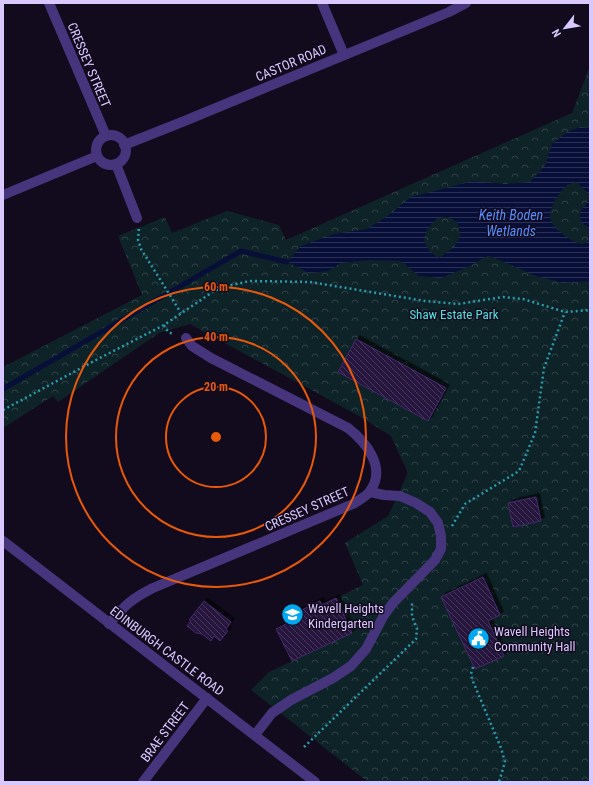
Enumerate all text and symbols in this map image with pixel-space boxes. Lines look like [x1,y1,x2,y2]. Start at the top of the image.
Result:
north arrow [545,8,585,48]
street label: CRESSEY STREET [64,20,114,110]
text: N [549,26,564,39]
street label: CASTOR ROAD [253,41,329,85]
water label: Keith Boden Wetlands [479,207,543,239]
text: 60 m [204,280,228,294]
park label: Shaw Estate Park [409,307,499,322]
text: 40 m [204,330,228,344]
text: 20 m [204,380,228,394]
centre of rings [209,430,223,444]
street label: CRESSEY STREET [263,484,352,534]
place label: Wavell Heights Kindergarten [308,601,384,631]
school or university icon: Wavell Heights Kindergarten [280,602,306,628]
street label: EDINBURGH CASTLE ROAD [107,603,227,699]
place label: Wavell Heights Community Hall [494,624,576,654]
public building icon: Wavell Heights Community Hall [465,625,491,651]
street label: BRAE STREET [138,699,193,765]

